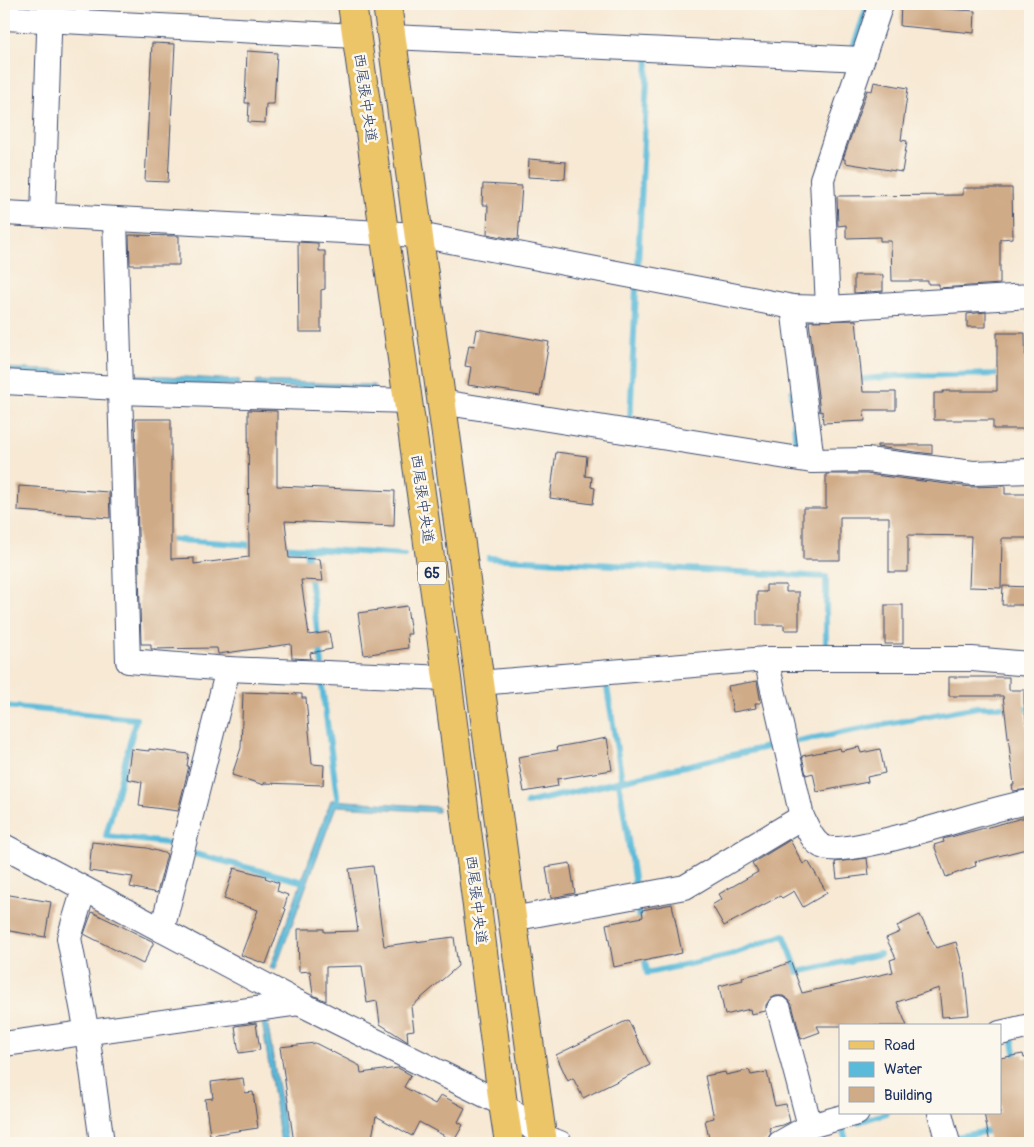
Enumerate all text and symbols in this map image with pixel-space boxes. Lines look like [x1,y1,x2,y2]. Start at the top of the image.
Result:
street label: 西尾張中央道 [349,52,381,144]
street label: 西尾張中央道 [406,453,438,545]
road number: 65 [418,562,446,584]
street label: 西尾張中央道 [461,854,491,946]
legend [839,1024,1002,1114]
text: Road [884,1036,915,1055]
text: Water [884,1060,923,1079]
text: Building [884,1086,932,1105]

